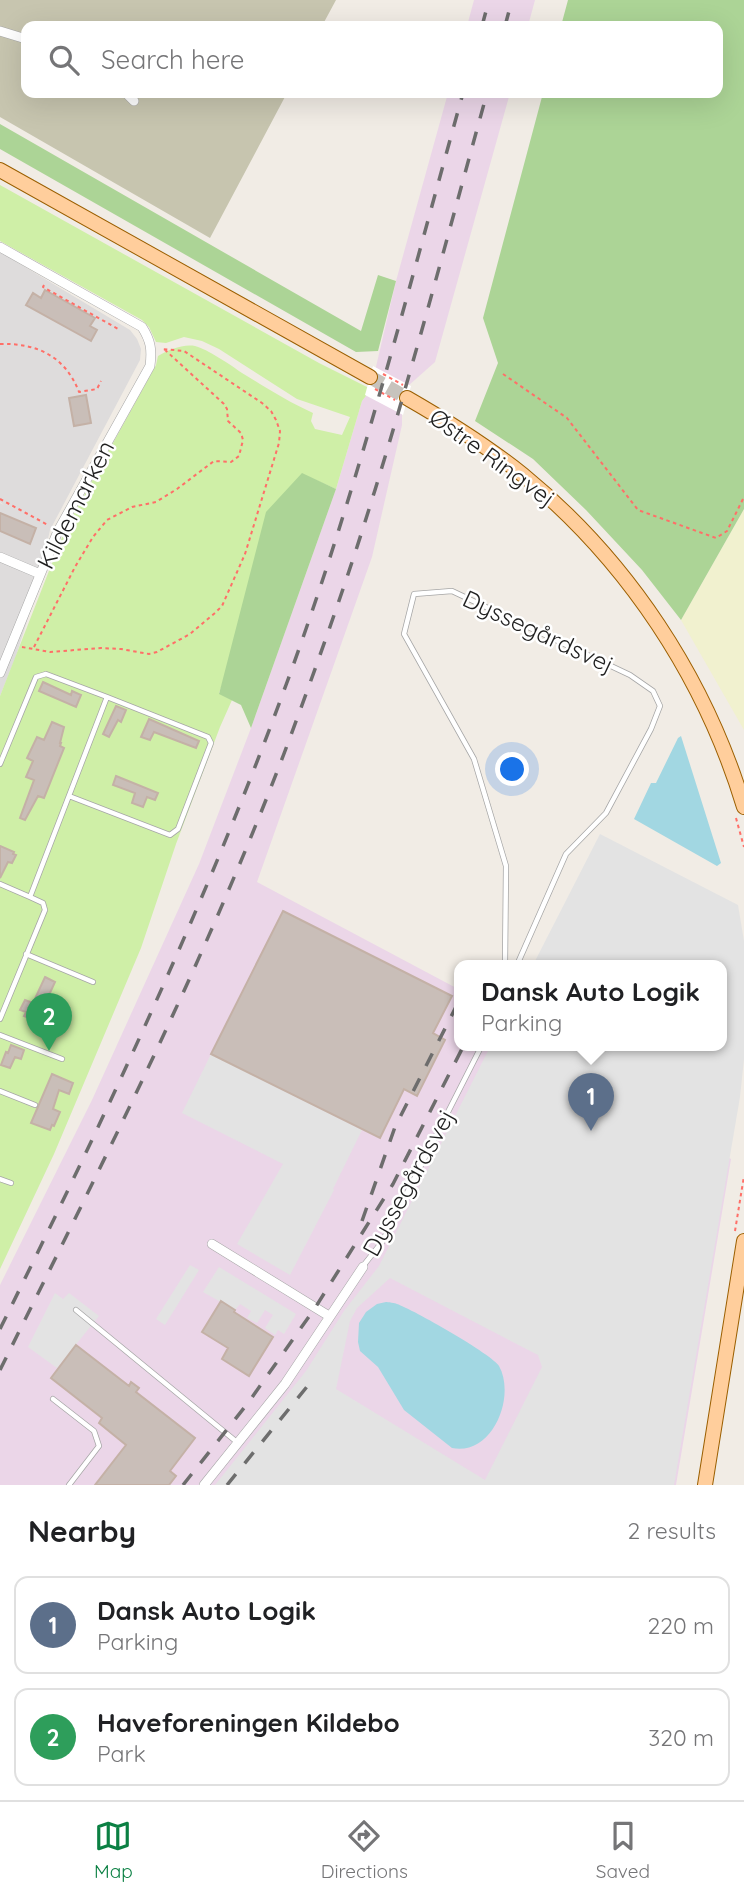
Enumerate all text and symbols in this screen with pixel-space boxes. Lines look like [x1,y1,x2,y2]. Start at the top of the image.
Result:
search box [21,21,723,98]
icon: search [45,41,83,79]
text: Search here [101,43,245,76]
street label: Østre Ringvej [424,401,561,513]
street label: Kildemarken [30,435,120,574]
street label: Dyssegårdsvej [458,583,619,679]
your location [495,752,529,786]
popup [454,960,727,1051]
text: Dansk Auto Logik [481,975,700,1008]
pin: 2 [26,993,72,1051]
text: Parking [481,1008,562,1037]
pin: 1 [568,1073,614,1131]
street label: Dyssegårdsvej [355,1104,461,1261]
text: Nearby [28,1512,136,1550]
text: 2 results [627,1516,716,1545]
text: Dansk Auto Logik [97,1594,316,1627]
text: 1 [49,1611,57,1640]
text: 220 m [648,1611,714,1640]
text: Parking [97,1627,178,1656]
text: Haveforeningen Kildebo [97,1706,400,1739]
text: 2 [46,1723,60,1752]
text: 320 m [648,1723,714,1752]
text: Park [97,1739,146,1768]
tab: Map [94,1817,133,1883]
tab: Directions [321,1817,408,1883]
tab: Saved [596,1817,650,1883]

